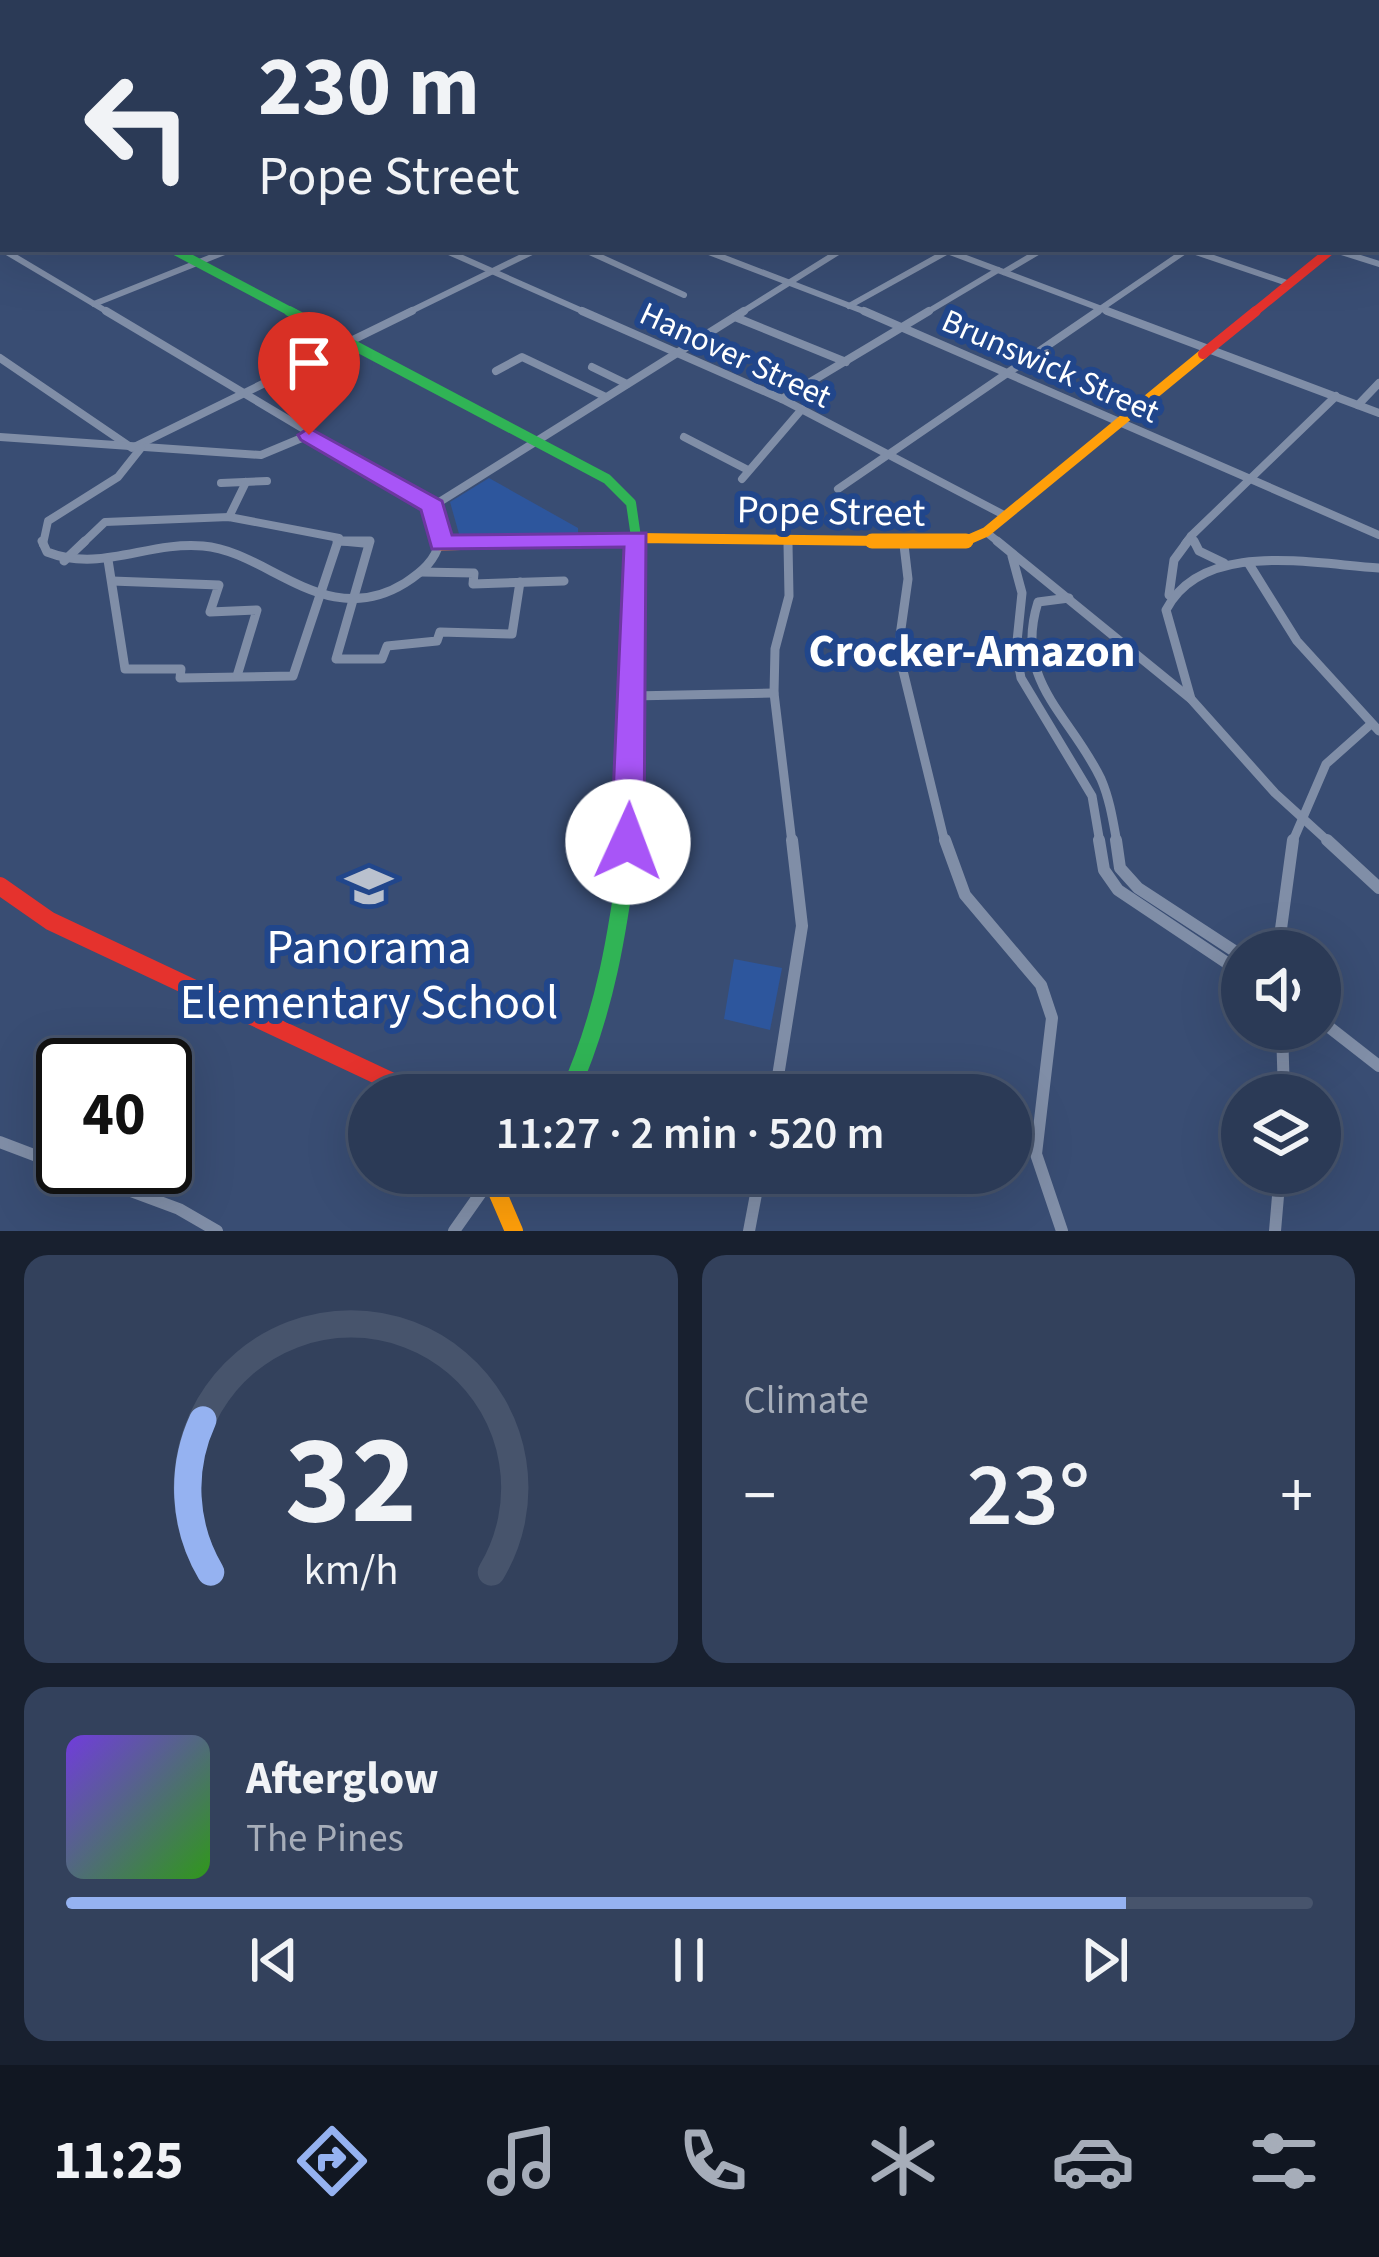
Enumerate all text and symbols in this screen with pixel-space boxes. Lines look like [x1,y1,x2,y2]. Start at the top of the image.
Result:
text: 230 m [258,28,480,148]
icon: left [60,48,216,204]
text: Pope Street [258,139,519,216]
street label: Hanover Street [632,290,839,420]
street label: Brunswick Street [934,297,1166,435]
pin [258,312,360,435]
icon: arrive [276,330,342,396]
street label: Pope Street [736,482,926,542]
district label: Crocker-Amazon [809,620,1136,684]
position arrow [565,779,691,905]
school or university icon: Panorama Elementary School [344,861,394,911]
place label: Panorama Elementary School [180,914,558,1037]
map controls [1221,930,1341,1194]
button: sound [1221,930,1341,1050]
speed limit sign: 40 [36,1038,192,1194]
button: layers [1221,1074,1341,1194]
text: 11:27 · 2 min · 520 m [496,1102,884,1166]
text: Climate [744,1373,869,1429]
text: 32 [285,1393,417,1571]
text: 23° [966,1432,1090,1560]
text: − [744,1449,776,1543]
text: + [1280,1449,1313,1543]
text: km/h [303,1540,398,1601]
text: Afterglow [246,1747,439,1811]
text: The Pines [246,1811,404,1867]
icon: previous [241,1927,307,1993]
icon: pause [656,1927,722,1993]
icon: next [1072,1927,1138,1993]
icon: directions [290,2119,374,2203]
icon: music [480,2119,564,2203]
icon: phone [671,2119,755,2203]
icon: climate [861,2119,945,2203]
icon: car [1051,2119,1135,2203]
icon: filters [1242,2119,1326,2203]
text: 11:25 [53,2123,183,2200]

